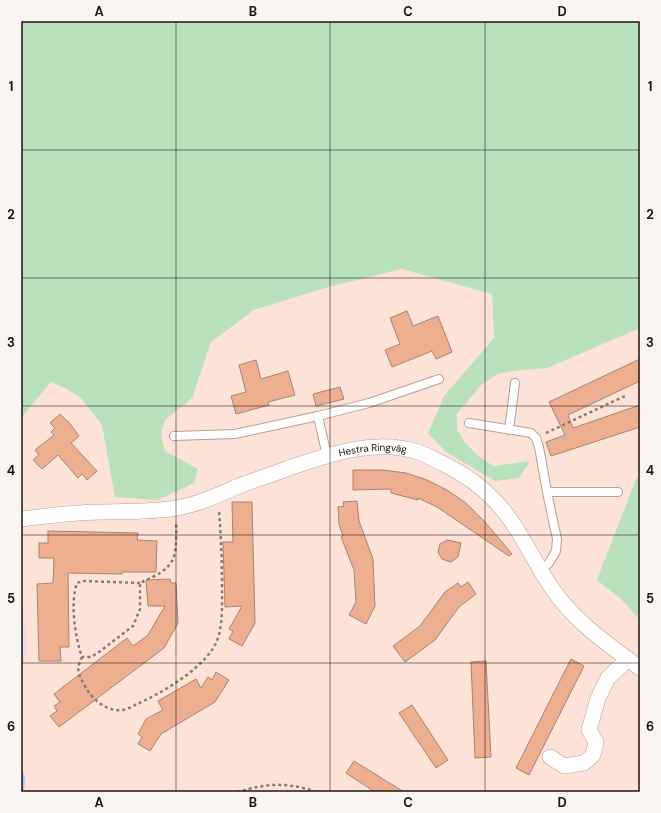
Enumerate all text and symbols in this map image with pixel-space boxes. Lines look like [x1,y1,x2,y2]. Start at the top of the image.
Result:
text: A [94,3,104,20]
text: B [249,3,257,20]
text: C [403,3,413,20]
text: D [557,3,567,20]
text: 1 [9,78,13,95]
text: 1 [648,78,652,95]
text: 2 [7,206,15,223]
text: 2 [646,206,654,223]
text: 3 [7,334,15,351]
text: 3 [646,334,654,351]
street label: Hestra Ringväg [337,441,408,459]
text: 4 [7,462,15,479]
text: 4 [646,462,654,479]
text: 5 [7,590,15,607]
text: 5 [646,590,654,607]
text: 6 [7,718,15,735]
text: 6 [646,718,654,735]
text: A [94,794,104,811]
text: B [249,794,257,811]
text: C [403,794,413,811]
text: D [557,794,567,811]

